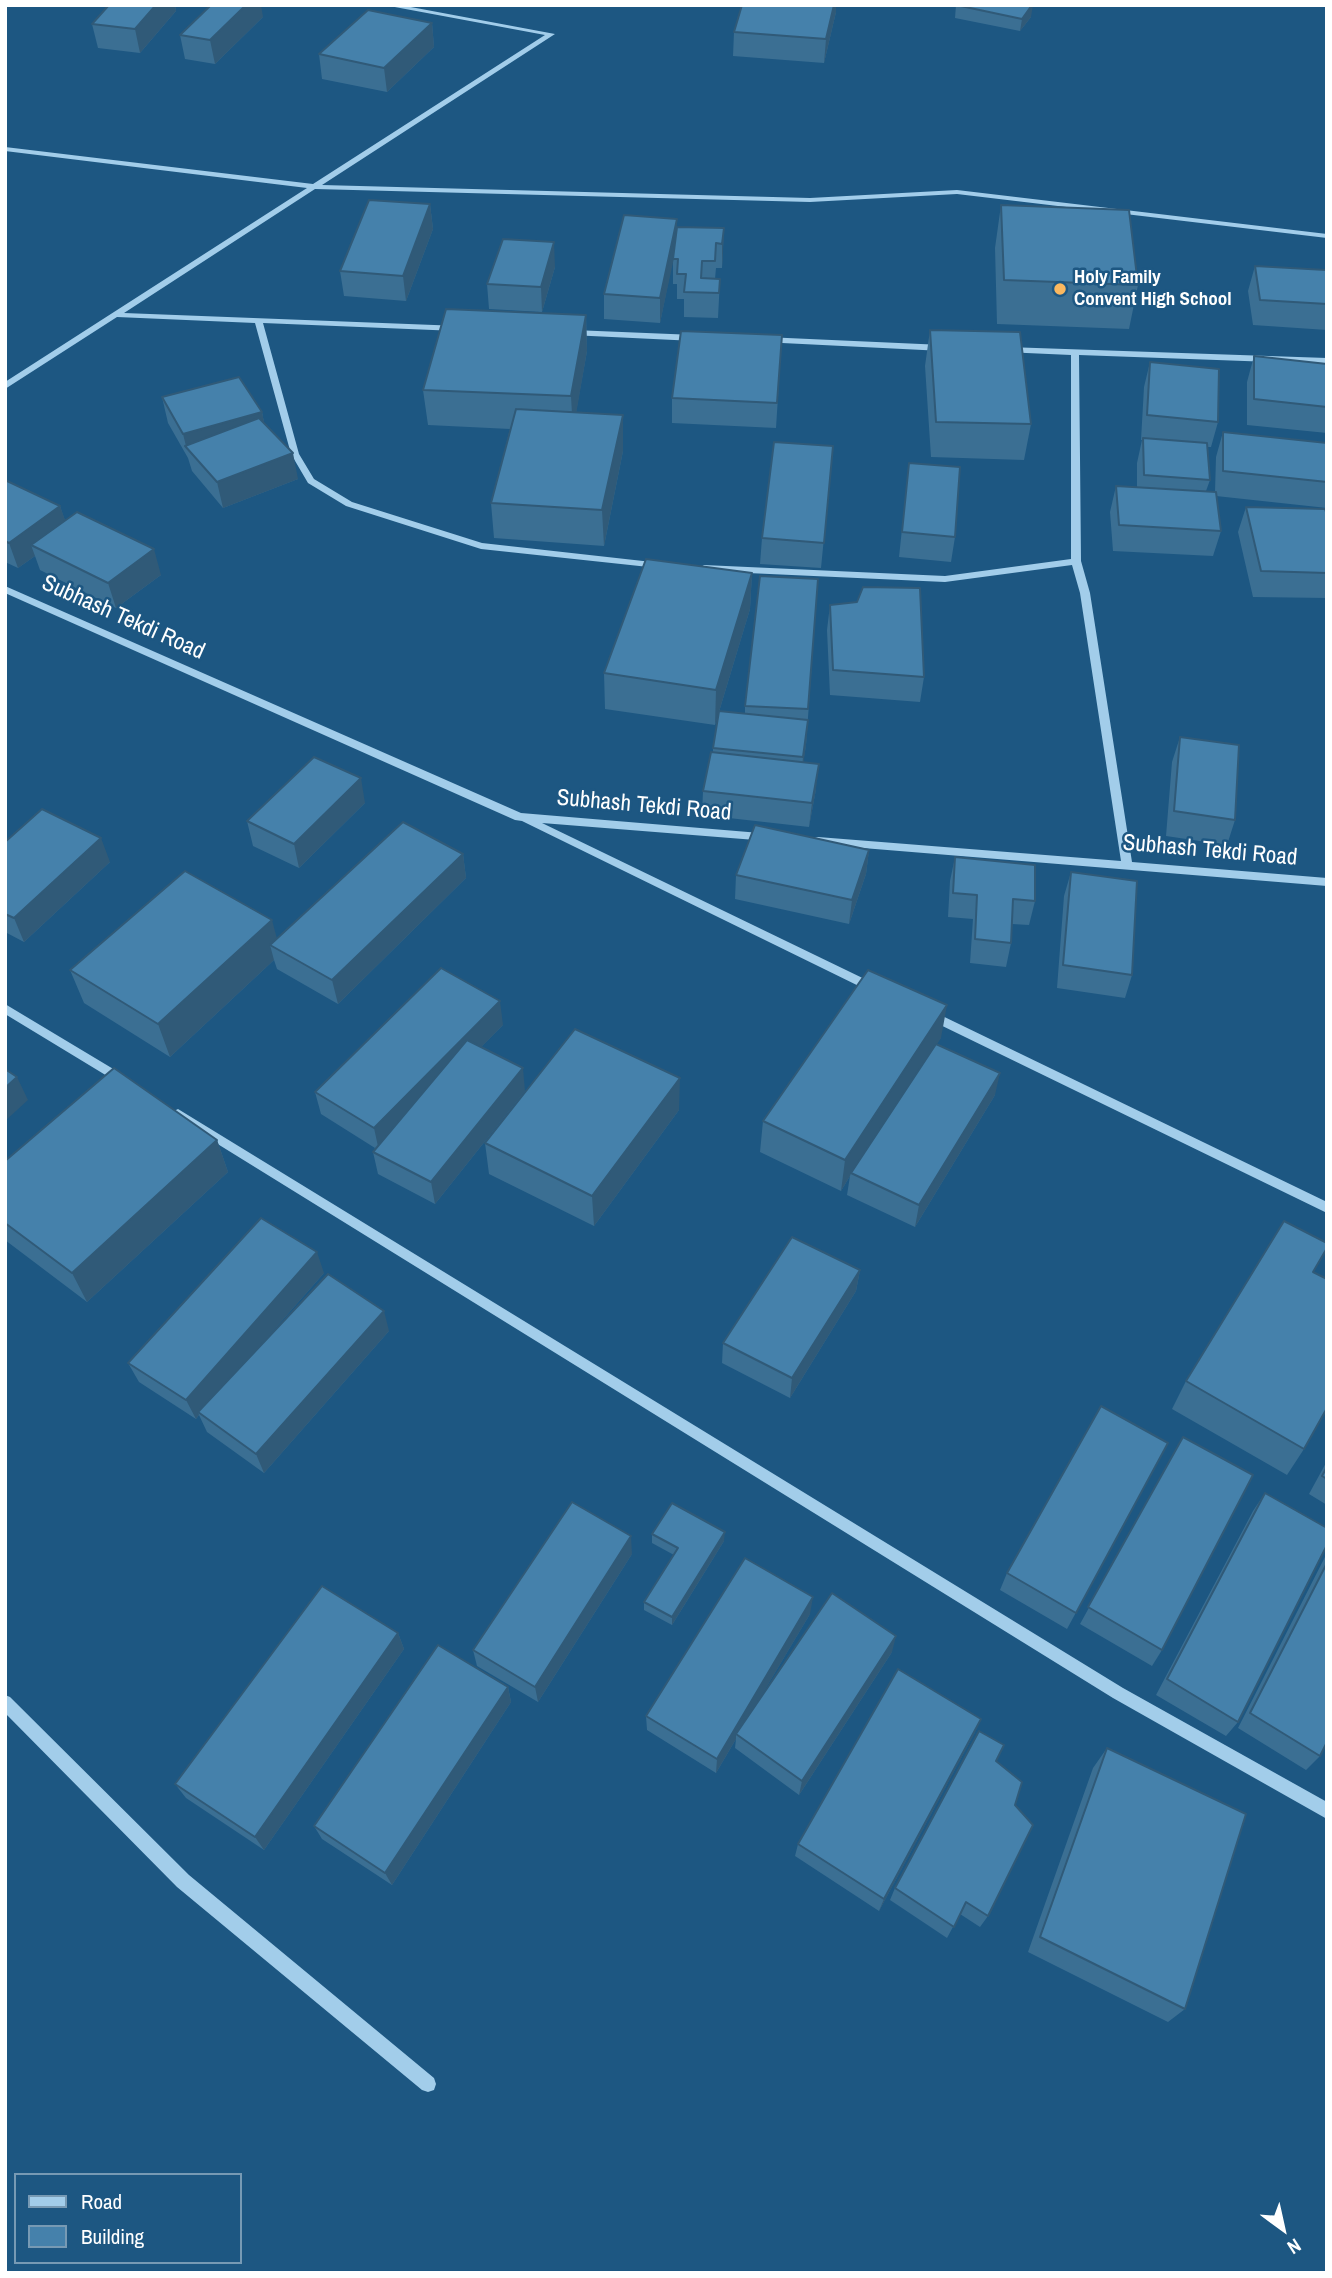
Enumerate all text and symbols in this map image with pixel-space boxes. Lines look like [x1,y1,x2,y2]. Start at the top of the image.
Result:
place label: Holy Family Convent High School [1074,267,1232,311]
marker: Holy Family Convent High School [1052,281,1068,297]
street label: Subhash Tekdi Road [37,570,209,666]
street label: Subhash Tekdi Road [556,785,732,827]
street label: Subhash Tekdi Road [1122,830,1298,872]
legend [14,2173,242,2264]
text: Road [81,2187,122,2216]
north arrow [1248,2194,1318,2264]
text: Building [81,2222,144,2251]
text: N [1283,2233,1306,2261]

